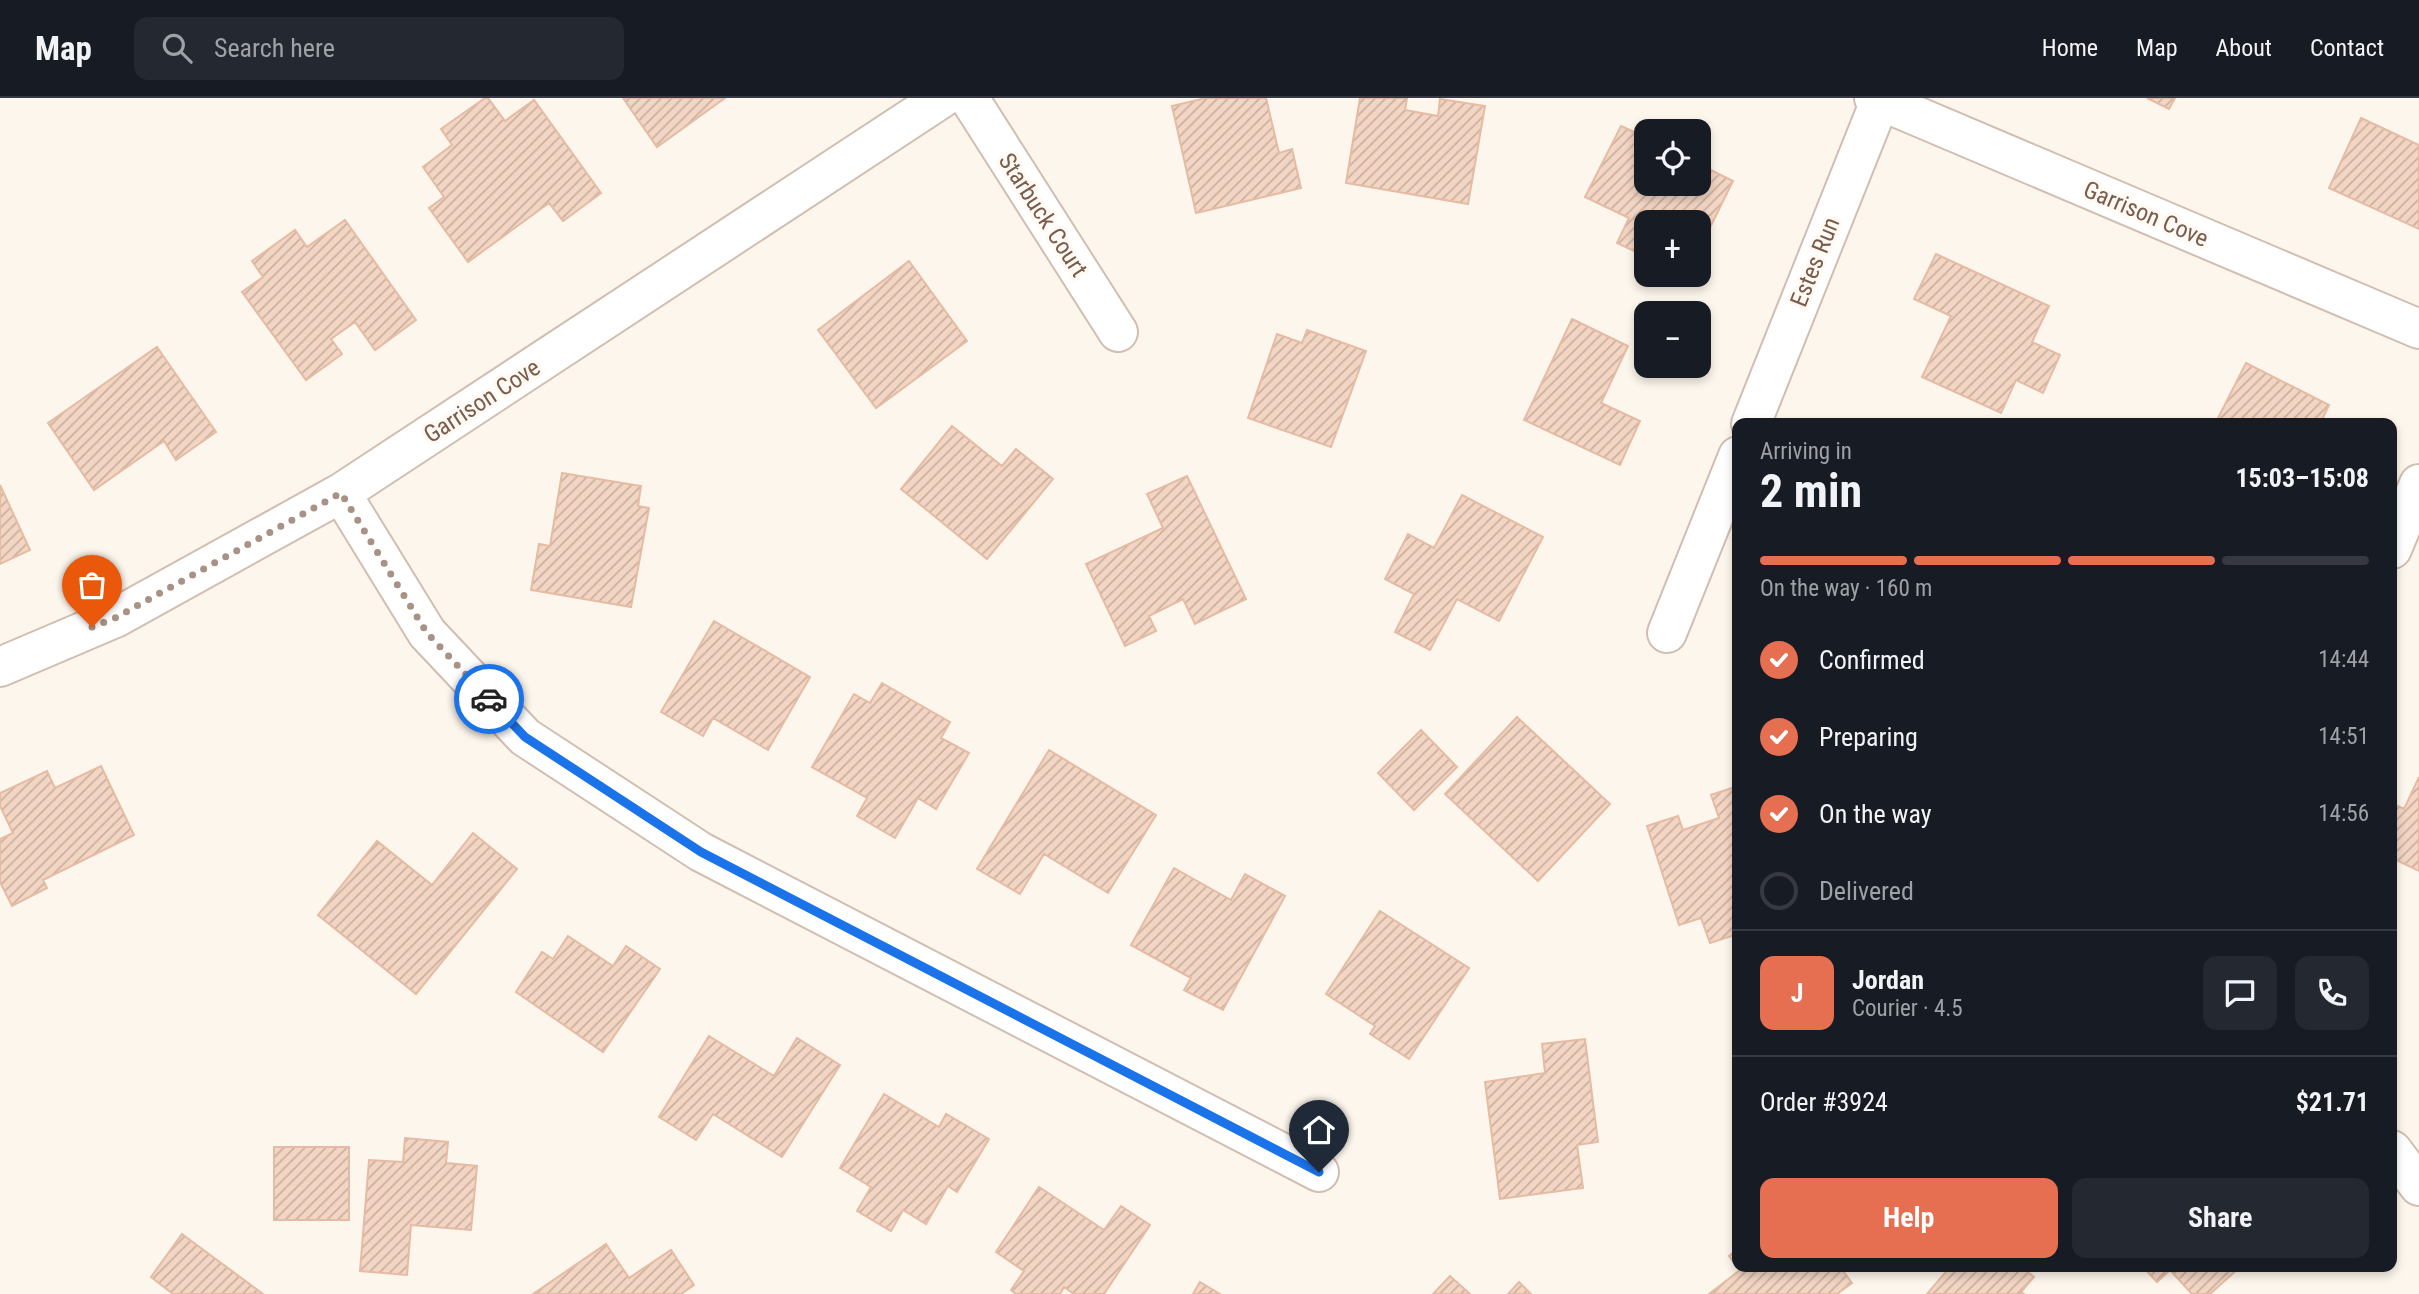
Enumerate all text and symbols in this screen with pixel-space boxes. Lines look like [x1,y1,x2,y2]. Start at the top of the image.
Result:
search box [134,17,624,80]
text: Map [35,29,92,68]
icon: search [158,29,196,67]
text: Search here [214,33,335,63]
text: Home [2042,34,2098,62]
text: Map [2136,34,2178,62]
text: About [2216,34,2272,62]
text: Contact [2310,34,2384,62]
map controls [1634,119,1711,378]
button: locate [1634,119,1711,196]
street label: Starbuck Court [993,148,1093,282]
street label: Garrison Cove [2079,175,2213,253]
button: + [1634,210,1711,287]
street label: Estes Run [1784,213,1846,311]
button: − [1634,301,1711,378]
street label: Garrison Cove [419,353,545,449]
text: Arriving in [1760,438,1852,465]
text: 15:03–15:08 [2235,463,2369,493]
text: 2 min [1760,464,1862,518]
pin [62,555,122,627]
icon: bag [73,566,111,604]
text: On the way · 160 m [1760,575,1932,602]
icon: check [1760,641,1798,679]
text: Confirmed [1819,645,1925,675]
text: 14:44 [2318,646,2369,673]
courier [454,664,524,734]
icon: car [470,680,508,718]
icon: check [1760,718,1798,756]
text: Preparing [1819,722,1918,752]
text: 14:51 [2318,723,2369,750]
icon: check [1760,795,1798,833]
text: On the way [1819,799,1932,829]
text: 14:56 [2318,800,2369,827]
text: Delivered [1819,876,1914,906]
button: chat [2203,956,2277,1030]
button: phone [2295,956,2369,1030]
text: Jordan [1852,965,1924,995]
text: J [1791,978,1803,1008]
text: Courier · 4.5 [1852,995,1963,1022]
text: Order #3924 [1760,1087,1888,1117]
text: $21.71 [2296,1087,2369,1117]
pin [1289,1100,1349,1172]
icon: home [1300,1111,1338,1149]
button: Help [1760,1178,2058,1258]
button: Share [2072,1178,2369,1258]

